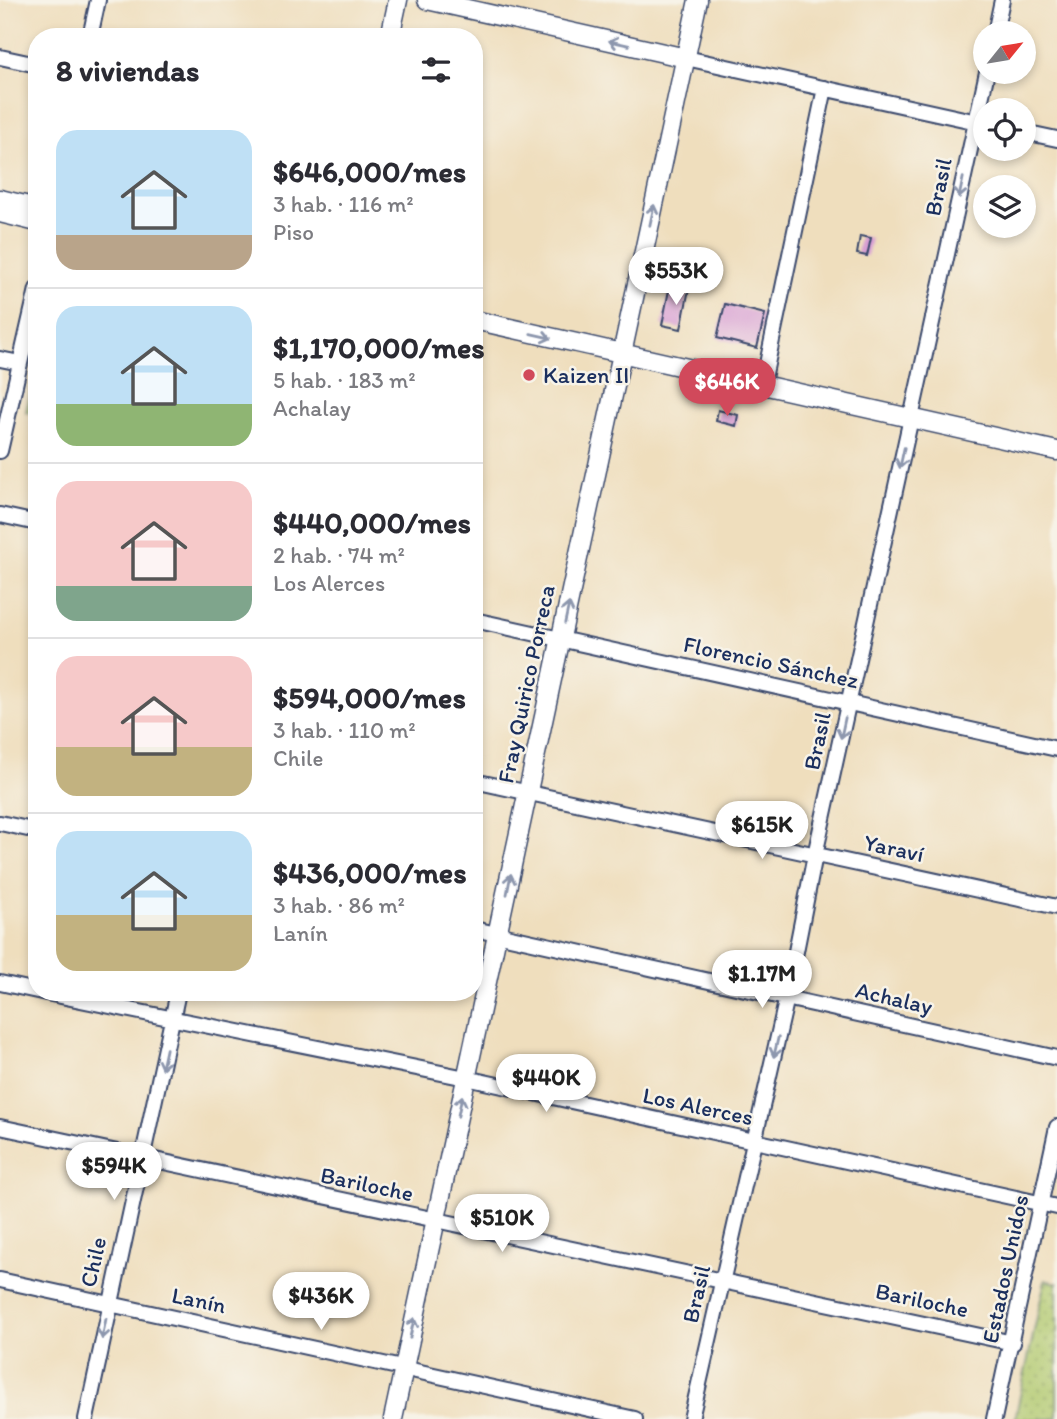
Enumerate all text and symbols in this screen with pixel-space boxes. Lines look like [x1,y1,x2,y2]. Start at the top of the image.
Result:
north arrow [973,21,1036,84]
map controls [973,21,1036,238]
one-way arrow [608,36,631,49]
icon: filters [417,51,455,89]
text: 8 viviendas [56,52,199,89]
button: locate [973,98,1036,161]
text: $646,000/mes [273,153,466,190]
street label: Brasil [918,155,958,219]
icon: home [112,158,196,242]
button: layers [973,175,1036,238]
one-way arrow [954,176,968,199]
text: 3 hab. · 116 m² [273,190,414,218]
one-way arrow [645,204,659,227]
text: Piso [273,218,314,246]
pin: $553K [627,247,725,307]
text: $553K [644,256,708,284]
text: $1,170,000/mes [273,329,485,366]
one-way arrow [529,329,552,343]
icon: home [112,334,196,418]
pin: $646K [678,358,776,418]
place label: Kaizen II [543,361,629,389]
text: 5 hab. · 183 m² [273,366,416,394]
marker: Kaizen II [521,367,537,383]
text: $646K [695,367,759,395]
text: Achalay [273,394,351,422]
one-way arrow [895,446,908,469]
text: $440,000/mes [273,504,471,541]
icon: home [112,509,196,593]
text: 2 hab. · 74 m² [273,541,405,569]
text: Los Alerces [273,569,385,597]
street label: Fray Quirico Porreca [491,582,561,786]
one-way arrow [560,602,574,625]
street label: Florencio Sánchez [681,630,862,694]
text: $594,000/mes [273,679,466,716]
icon: home [112,684,196,768]
street label: Brasil [797,709,837,773]
text: 3 hab. · 110 m² [273,716,416,744]
one-way arrow [835,716,849,739]
text: Chile [273,744,324,772]
pin: $615K [713,802,811,861]
text: $615K [731,810,793,838]
street label: Yaraví [862,828,927,868]
text: $436,000/mes [273,854,467,891]
icon: home [112,859,196,943]
one-way arrow [503,873,517,896]
text: 3 hab. · 86 m² [273,891,405,919]
text: Lanín [273,919,328,947]
pin: $1.17M [705,950,819,1010]
text: $1.17M [728,959,796,987]
street label: Achalay [853,976,935,1020]
one-way arrow [769,1035,782,1058]
one-way arrow [156,1047,170,1070]
pin: $440K [497,1054,595,1114]
text: $440K [512,1063,580,1091]
street label: Los Alerces [640,1081,756,1131]
one-way arrow [454,1095,468,1118]
pin: $594K [65,1142,163,1202]
text: $594K [82,1151,146,1179]
street label: Bariloche [318,1161,416,1207]
street label: Estados Unidos [976,1192,1034,1346]
pin: $510K [453,1194,551,1254]
text: $510K [470,1203,534,1231]
street label: Chile [74,1234,112,1290]
street label: Brasil [676,1262,716,1326]
pin: $436K [272,1272,370,1332]
street label: Bariloche [873,1277,971,1323]
street label: Lanín [169,1281,229,1319]
text: $436K [289,1281,353,1309]
one-way arrow [97,1317,110,1340]
one-way arrow [406,1317,419,1340]

